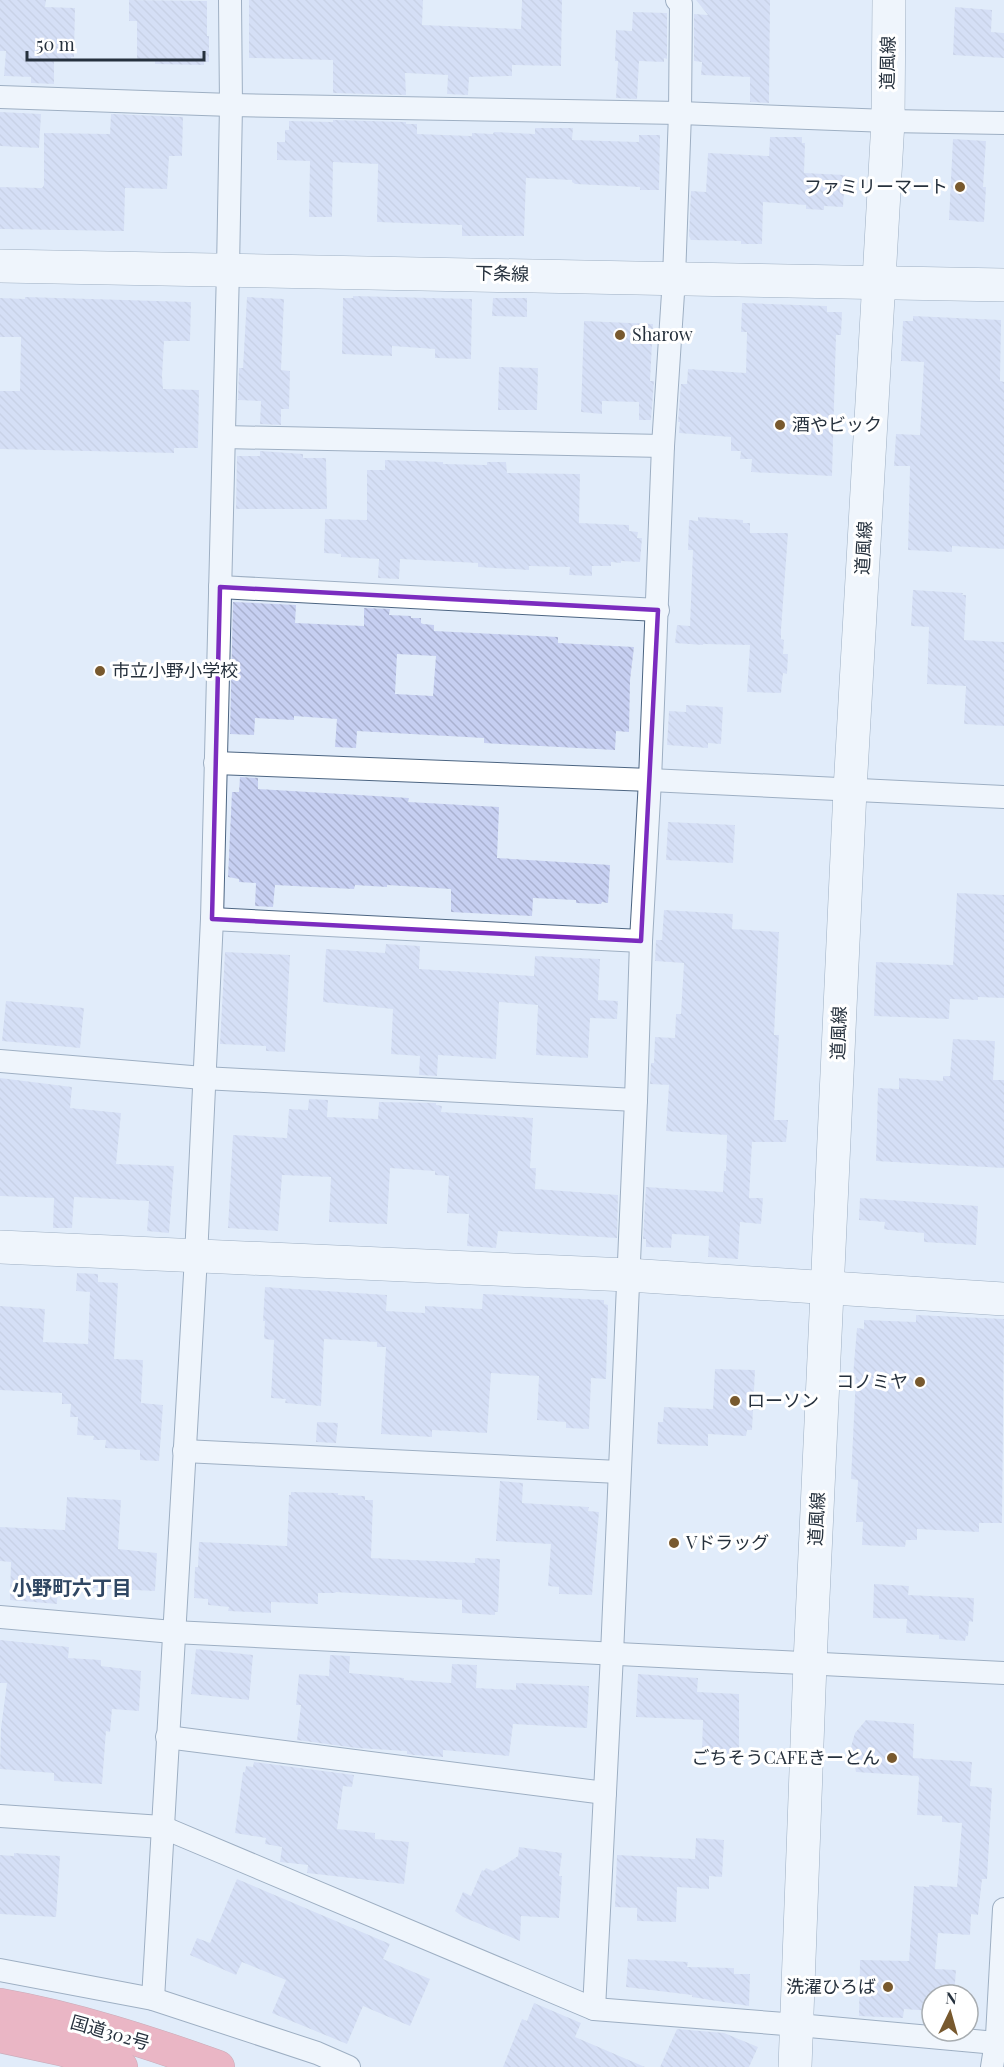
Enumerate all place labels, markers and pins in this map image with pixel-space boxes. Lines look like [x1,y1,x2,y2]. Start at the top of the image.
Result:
place label: ファミリーマート [804,174,948,198]
marker: ファミリーマート [953,180,967,194]
place label: Sharow [632,322,693,346]
marker: Sharow [613,328,627,342]
place label: 酒やビック [792,412,882,436]
marker: 酒やビック [773,418,787,432]
place label: 市立小野小学校 [112,658,238,682]
marker: 市立小野小学校 [93,664,107,678]
place label: コノミヤ [836,1369,908,1393]
marker: コノミヤ [913,1375,927,1389]
place label: ローソン [747,1388,819,1412]
marker: ローソン [728,1394,742,1408]
place label: Vドラッグ [685,1530,769,1554]
marker: Vドラッグ [667,1536,681,1550]
place label: ごちそうCAFEきーとん [691,1745,880,1769]
marker: ごちそうCAFEきーとん [885,1751,899,1765]
place label: 洗濯ひろば [786,1974,876,1998]
marker: 洗濯ひろば [881,1980,895,1994]

